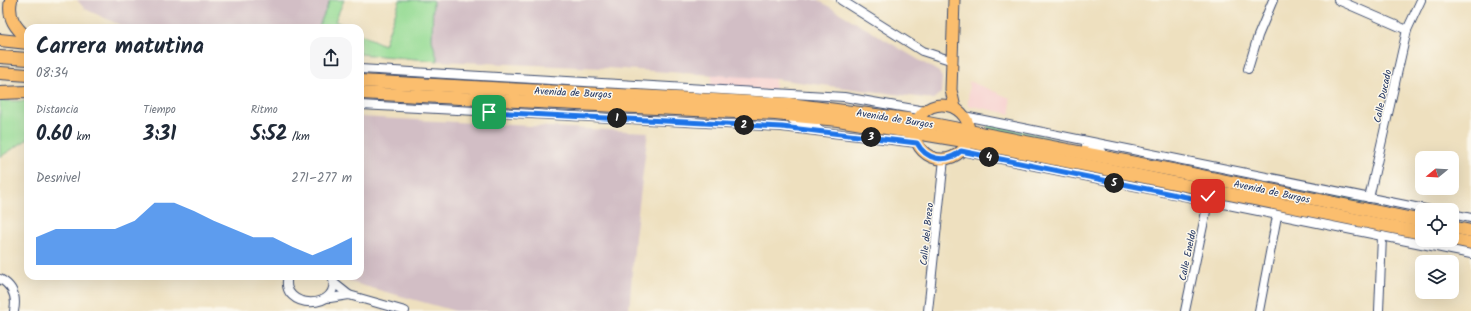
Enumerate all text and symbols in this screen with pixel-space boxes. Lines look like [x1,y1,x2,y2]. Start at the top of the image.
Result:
text: Carrera matutina [36,30,204,65]
button: share [310,37,352,79]
text: 08:34 [36,63,68,84]
street label: Calle Ducado [1370,68,1397,124]
street label: Avenida de Burgos [534,83,613,103]
pin [472,95,506,129]
text: Distancia [36,101,78,119]
text: Tiempo [143,101,176,119]
text: Ritmo [251,101,278,119]
icon: arrive [478,101,500,123]
street label: Avenida de Burgos [855,105,935,133]
pin: 1 [607,108,627,128]
text: 1 [615,109,619,127]
pin: 2 [734,115,754,135]
text: 2 [741,116,747,134]
text: 0.60 [36,119,72,151]
text: 3:31 [143,119,176,151]
text: 5:52 [251,119,287,151]
pin: 3 [861,127,881,147]
text: km [72,128,90,146]
text: /km [287,128,310,146]
text: 3 [868,128,874,146]
pin: 4 [979,147,999,167]
text: 4 [986,148,992,166]
north arrow [1415,151,1459,195]
map controls [1415,151,1459,299]
text: Desnivel [36,168,80,189]
text: 271–277 m [291,168,352,189]
pin: 5 [1104,173,1124,193]
text: 5 [1111,174,1117,192]
street label: Avenida de Burgos [1232,176,1312,208]
pin [1191,179,1225,213]
icon: check [1197,185,1219,207]
street label: Calle del Brezo [916,201,938,266]
button: locate [1415,203,1459,247]
street label: Calle Eneldo [1175,228,1201,282]
button: layers [1415,255,1459,299]

